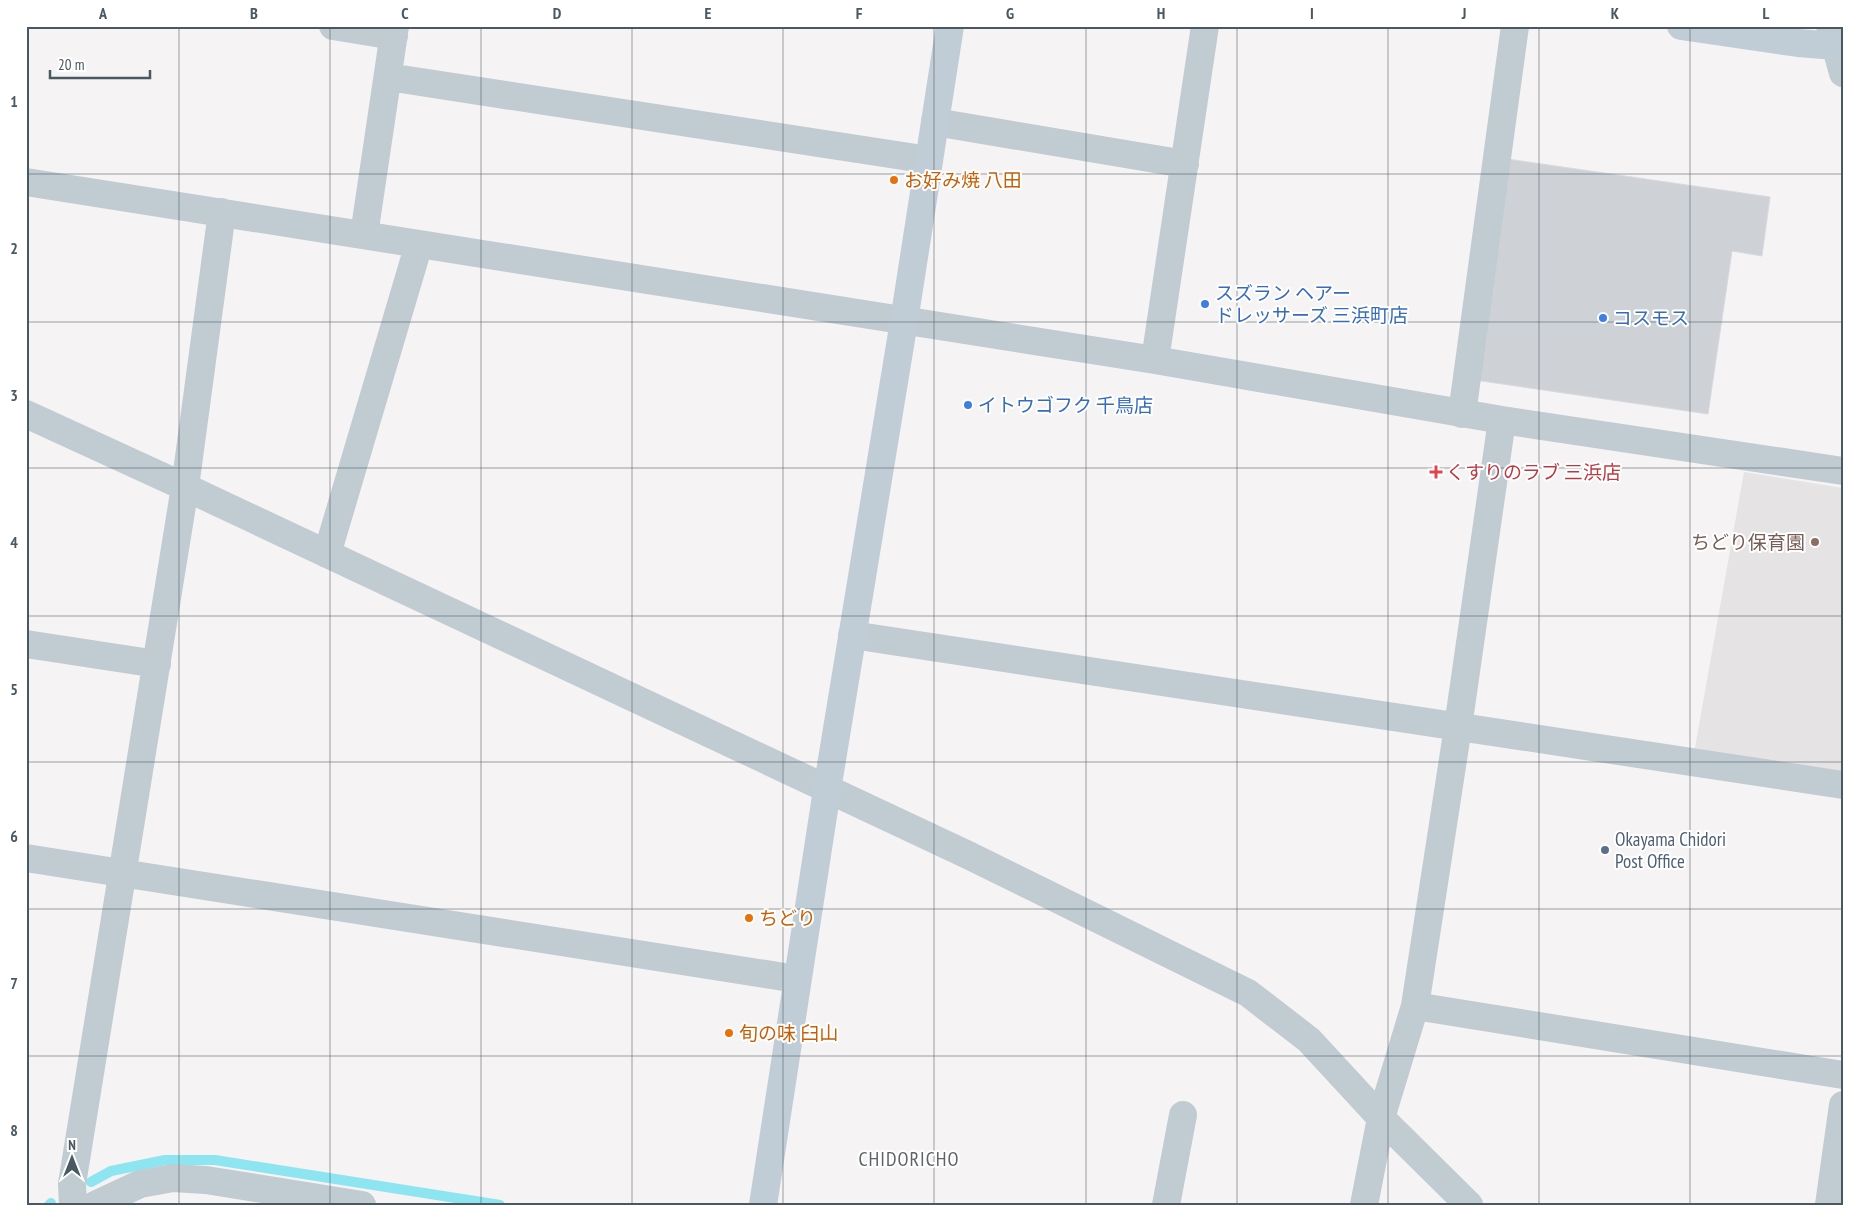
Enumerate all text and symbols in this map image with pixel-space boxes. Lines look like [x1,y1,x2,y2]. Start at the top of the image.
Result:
text: A [98,3,108,23]
text: B [250,3,258,23]
text: C [401,3,409,23]
text: D [553,3,562,23]
text: E [705,3,712,23]
text: F [856,3,863,23]
text: G [1006,3,1014,23]
text: H [1157,3,1165,23]
text: I [1310,3,1314,23]
text: J [1461,3,1466,23]
text: K [1611,3,1620,23]
text: L [1763,3,1770,23]
scale bar [50,48,150,80]
text: 20 m [58,55,84,74]
text: 1 [10,91,18,111]
place label: お好み焼 八田 [904,168,1022,192]
marker: お好み焼 八田 [888,174,900,186]
text: 2 [10,238,18,258]
place label: スズラン ヘアー ドレッサーズ 三浜町店 [1215,281,1408,327]
marker: スズラン ヘアー ドレッサーズ 三浜町店 [1199,298,1211,310]
place label: コスモス [1613,306,1689,330]
marker: コスモス [1597,312,1609,324]
text: 3 [10,385,18,405]
place label: イトウゴフク 千鳥店 [978,393,1153,417]
marker: イトウゴフク 千鳥店 [962,399,974,411]
place label: くすりのラブ 三浜店 [1446,460,1621,484]
marker: くすりのラブ 三浜店 [1430,466,1442,478]
place label: ちどり保育園 [1691,530,1805,554]
text: 4 [10,532,18,552]
marker: ちどり保育園 [1809,536,1821,548]
text: 5 [10,679,18,699]
text: 6 [10,826,18,846]
place label: Okayama Chidori Post Office [1615,827,1726,873]
marker: Okayama Chidori Post Office [1599,844,1611,856]
place label: ちどり [759,906,816,930]
marker: ちどり [743,912,755,924]
text: 7 [10,973,18,993]
place label: 旬の味 臼山 [739,1021,838,1045]
marker: 旬の味 臼山 [723,1027,735,1039]
text: 8 [10,1120,18,1140]
north arrow [48,1134,98,1184]
text: N [68,1136,76,1154]
district label: CHIDORICHO [858,1146,960,1172]

